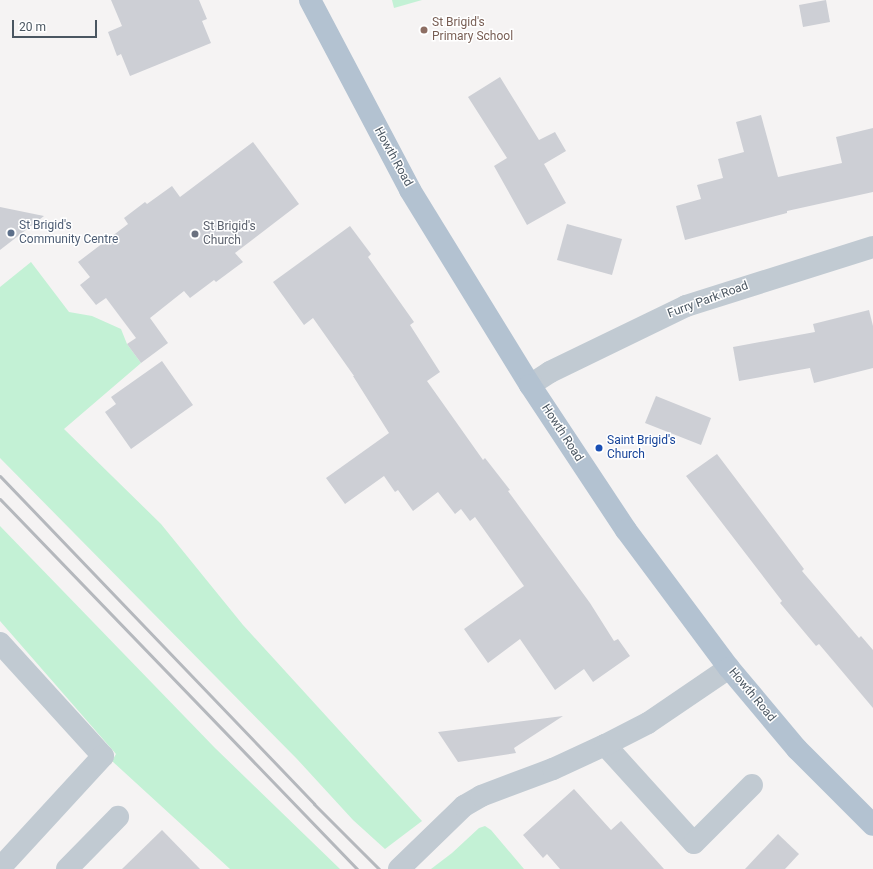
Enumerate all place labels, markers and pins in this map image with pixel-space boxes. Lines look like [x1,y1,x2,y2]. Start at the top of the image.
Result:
place label: St Brigid's Primary School [432,16,513,44]
marker: St Brigid's Primary School [419,25,429,35]
place label: St Brigid's Community Centre [19,219,118,247]
place label: St Brigid's Church [203,220,256,248]
marker: St Brigid's Community Centre [6,228,16,238]
marker: St Brigid's Church [190,229,200,239]
place label: Saint Brigid's Church [607,434,676,462]
marker: Saint Brigid's Church [594,443,604,453]

